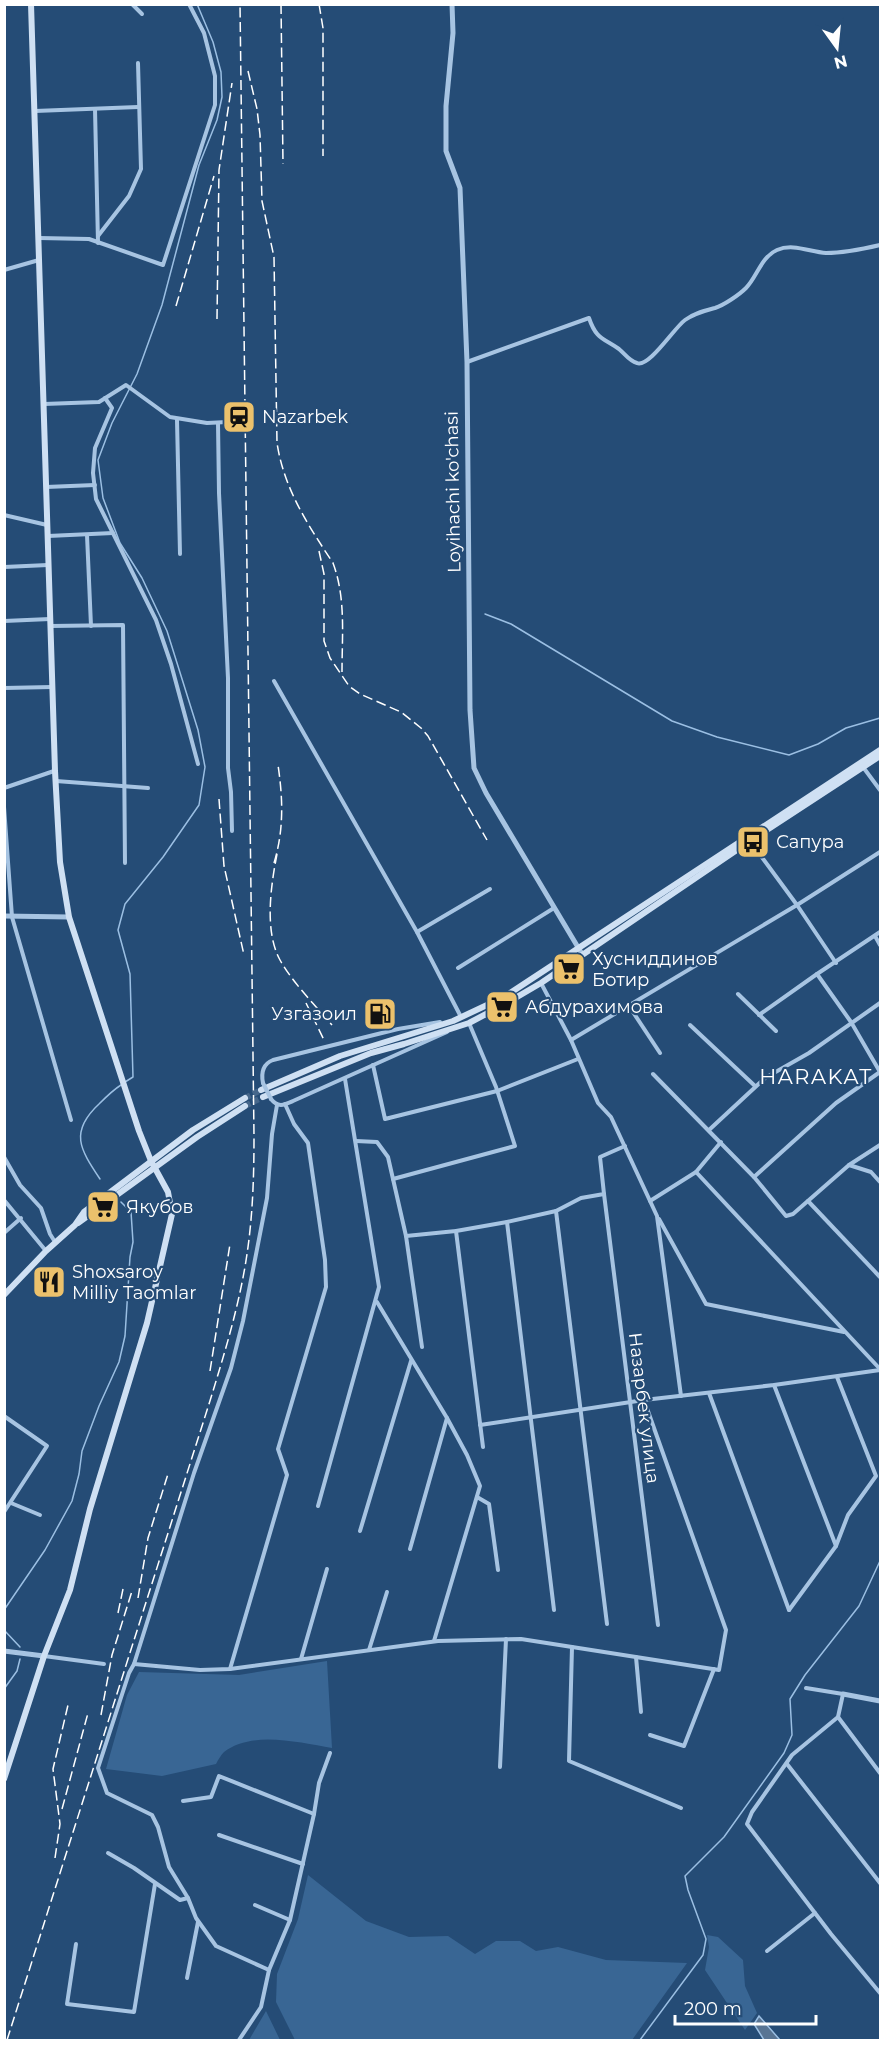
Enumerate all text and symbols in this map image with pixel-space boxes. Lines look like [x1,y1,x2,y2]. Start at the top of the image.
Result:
north arrow [807,18,867,78]
text: N [832,51,849,73]
station icon: Nazarbek [221,399,257,435]
place label: Nazarbek [262,406,348,428]
street label: Loyihachi ko'chasi [441,411,465,573]
bus stop icon: Сапура [735,824,771,860]
place label: Сапура [776,831,844,853]
place label: Хусниддинов Ботир [592,948,718,991]
supermarket icon: Хусниддинов Ботир [551,951,587,987]
supermarket icon: Абдурахимова [484,989,520,1025]
fuel station icon: Узгазоил [362,996,398,1032]
place label: Абдурахимова [525,996,664,1018]
place label: Узгазоил [271,1003,357,1025]
district label: HARAKAT [759,1064,873,1089]
supermarket icon: Якубов [85,1189,121,1225]
place label: Якубов [126,1196,193,1218]
place label: Shoxsaroy Milliy Taomlar [72,1261,196,1304]
restaurant icon: Shoxsaroy Milliy Taomlar [31,1264,67,1300]
street label: Назарбек улица [624,1331,664,1485]
scale bar [675,1988,816,2026]
text: 200 m [684,1998,742,2020]

